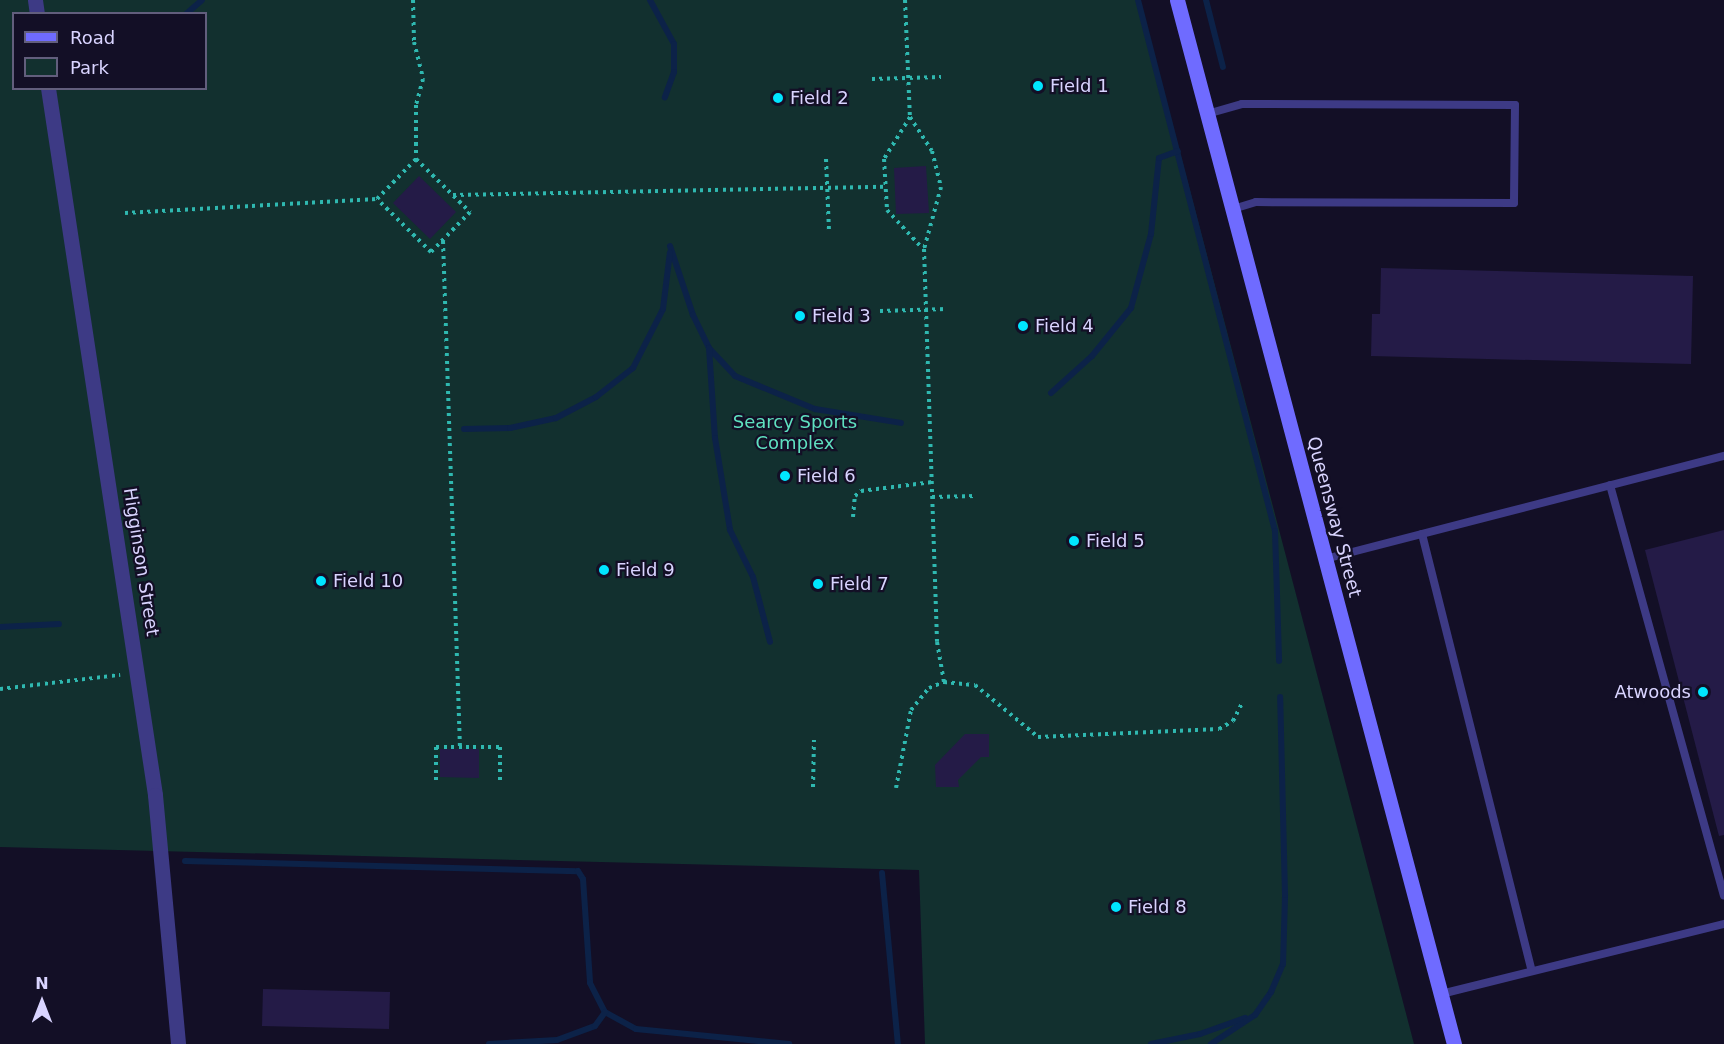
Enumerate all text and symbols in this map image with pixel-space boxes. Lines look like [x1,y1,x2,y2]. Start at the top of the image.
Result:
legend [12,12,207,90]
text: Road [70,27,115,48]
text: Park [70,57,109,78]
place label: Field 1 [1050,75,1109,97]
marker: Field 1 [1031,79,1045,93]
place label: Field 2 [790,87,849,109]
marker: Field 2 [771,91,785,105]
place label: Field 3 [812,305,871,327]
marker: Field 3 [793,309,807,323]
place label: Field 4 [1035,315,1094,337]
marker: Field 4 [1016,319,1030,333]
park label: Searcy Sports Complex [733,412,857,454]
street label: Queensway Street [1302,434,1366,600]
place label: Field 6 [797,465,856,487]
marker: Field 6 [778,469,792,483]
street label: Higginson Street [119,486,163,638]
place label: Field 5 [1086,530,1145,552]
marker: Field 5 [1067,534,1081,548]
place label: Field 9 [616,559,675,581]
marker: Field 9 [597,563,611,577]
place label: Field 10 [333,570,403,592]
place label: Field 7 [830,573,889,595]
marker: Field 10 [314,574,328,588]
marker: Field 7 [811,577,825,591]
place label: Atwoods [1614,681,1691,703]
marker: Atwoods [1696,685,1710,699]
place label: Field 8 [1128,896,1187,918]
marker: Field 8 [1109,900,1123,914]
north arrow [12,972,72,1032]
text: N [35,974,49,993]

